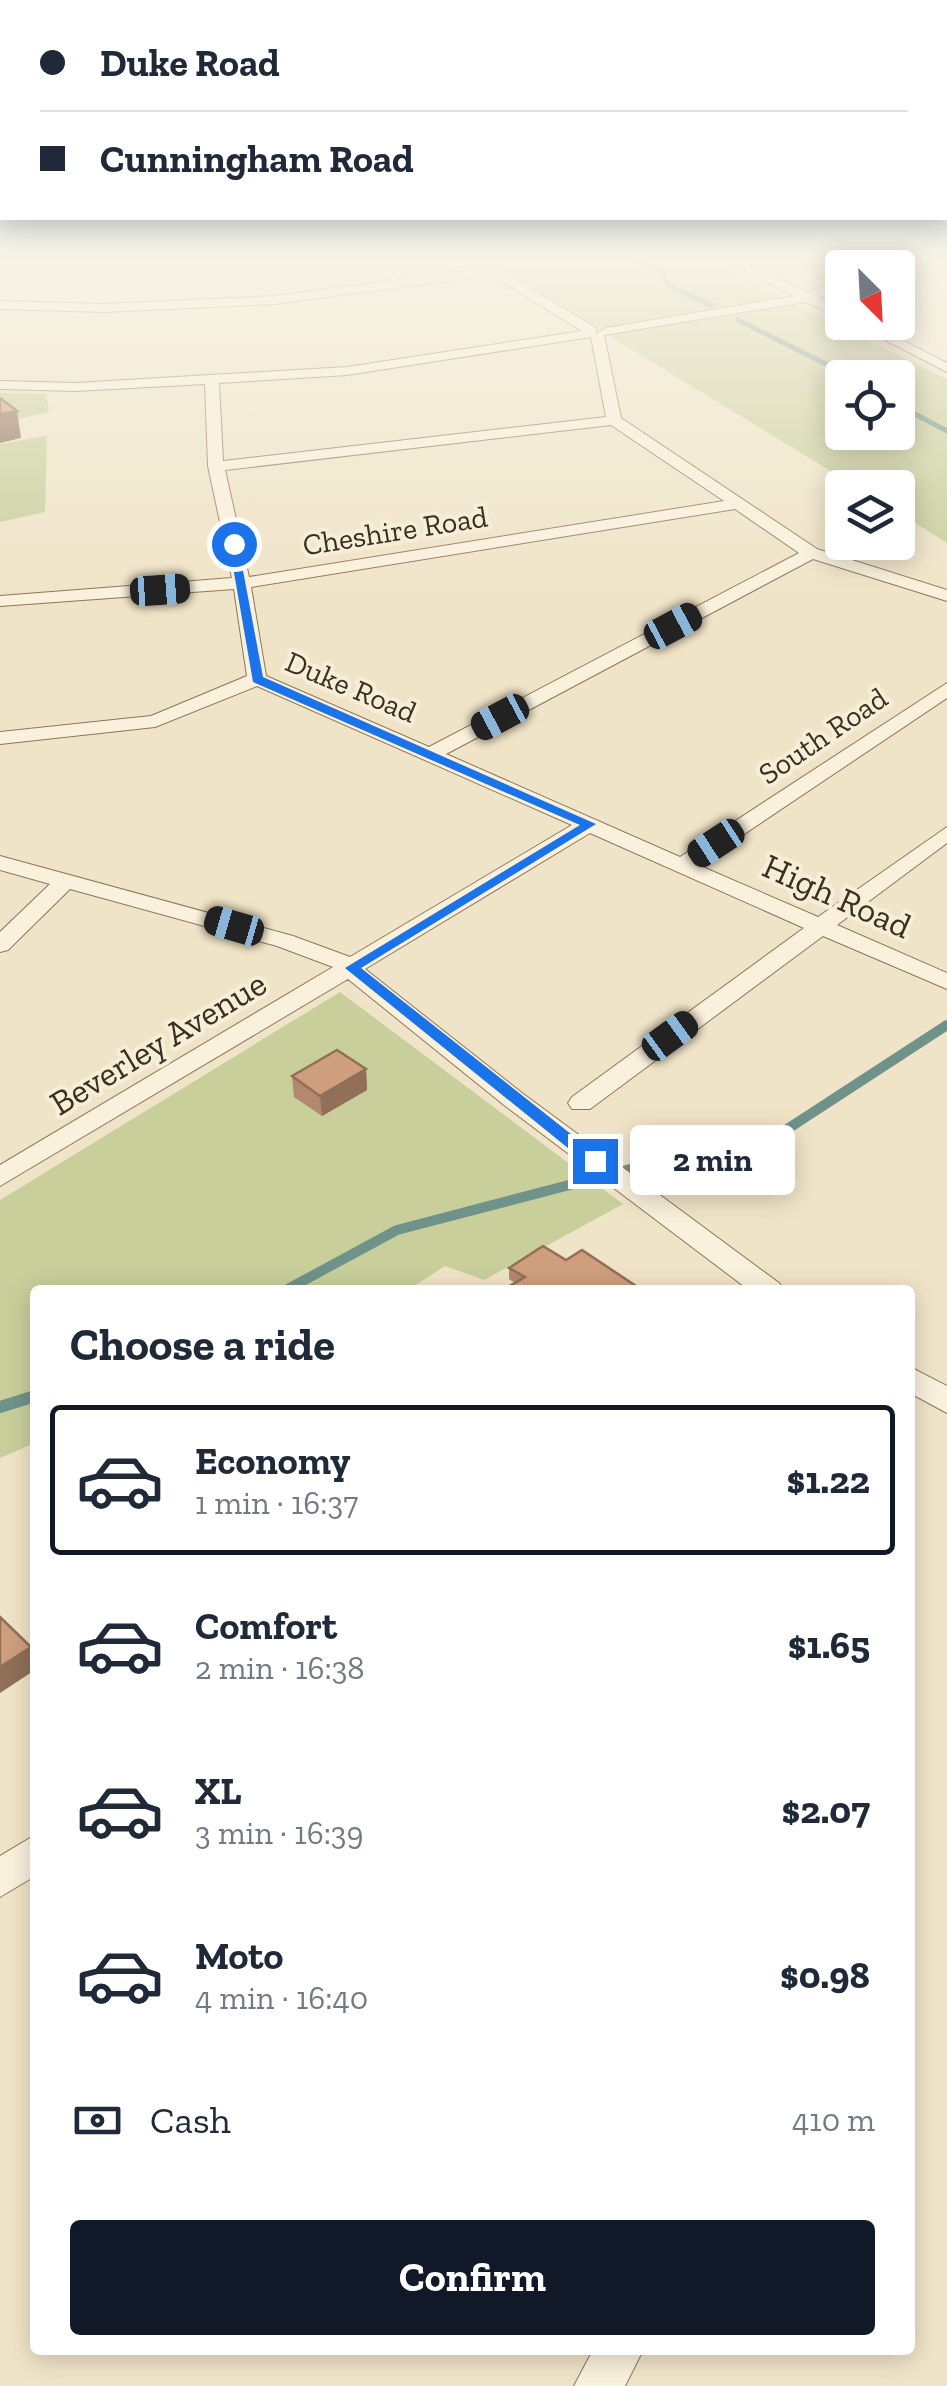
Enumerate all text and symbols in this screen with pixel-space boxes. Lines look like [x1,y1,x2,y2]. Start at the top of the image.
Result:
text: Duke Road [100,40,280,86]
text: Cunningham Road [100,136,414,182]
north arrow [825,250,915,340]
map controls [825,250,915,560]
button: locate [825,360,915,450]
button: layers [825,470,915,560]
street label: Cheshire Road [300,499,491,563]
route start [212,522,257,567]
car [129,573,191,607]
car [639,599,707,653]
street label: Duke Road [280,643,422,731]
street label: South Road [752,680,894,792]
car [466,690,534,744]
car [683,814,749,872]
street label: High Road [756,845,918,947]
car [201,903,267,949]
street label: Beverley Avenue [42,962,274,1124]
car [637,1006,703,1066]
callout: 2 min [630,1126,795,1196]
route end [573,1139,618,1184]
text: 2 min [673,1141,752,1179]
text: Choose a ride [70,1318,335,1372]
icon: car [75,1435,165,1525]
text: Economy [195,1438,350,1484]
text: $1.22 [787,1457,870,1503]
text: 1 min · 16:37 [195,1484,358,1522]
icon: car [75,1600,165,1690]
text: Comfort [195,1603,337,1649]
text: $1.65 [788,1622,870,1668]
text: 2 min · 16:38 [195,1649,365,1687]
icon: car [75,1765,165,1855]
text: XL [195,1768,242,1814]
text: $2.07 [782,1787,870,1833]
text: 3 min · 16:39 [195,1814,363,1852]
icon: car [75,1930,165,2020]
text: Moto [195,1933,283,1979]
text: $0.98 [780,1952,870,1998]
text: 4 min · 16:40 [195,1979,368,2017]
icon: cash [70,2093,125,2148]
text: Cash [150,2097,231,2143]
text: 410 m [792,2101,875,2139]
button: Confirm [70,2220,875,2335]

